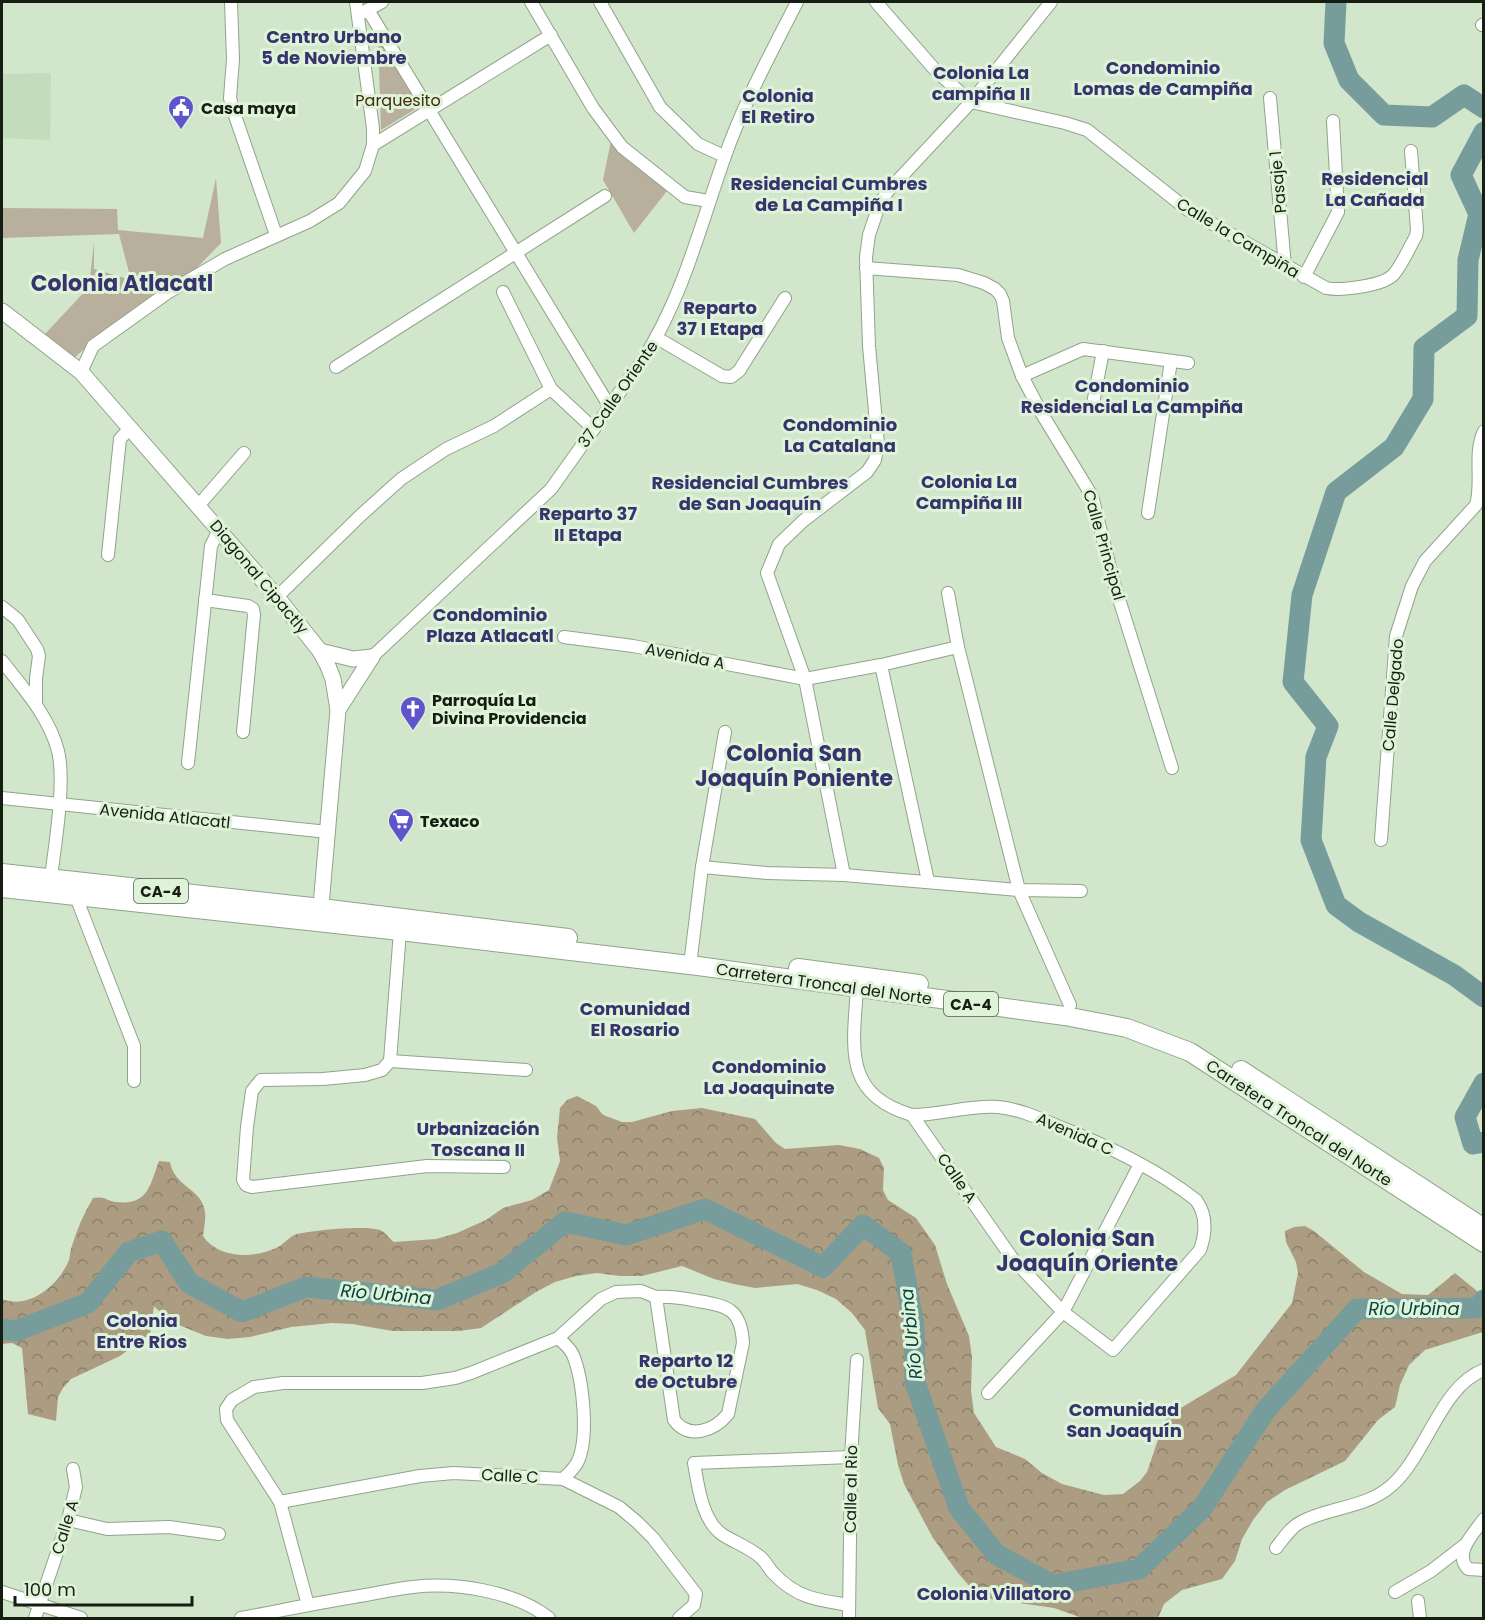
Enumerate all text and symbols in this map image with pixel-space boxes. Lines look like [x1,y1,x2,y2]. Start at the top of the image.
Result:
district label: Centro Urbano 5 de Noviembre [261,24,407,70]
district label: Condominio Lomas de Campiña [1073,55,1253,101]
district label: Colonia La campiña II [932,60,1030,106]
district label: Colonia El Retiro [741,83,815,129]
park label: Parquesito [355,89,441,112]
public building icon: Casa maya [166,93,196,131]
place label: Casa maya [201,97,296,120]
street label: Pasaje 1 [1264,150,1292,214]
district label: Residencial La Cañada [1321,166,1429,212]
district label: Residencial Cumbres de La Campiña I [730,171,928,217]
street label: Calle la Campiña [1172,192,1304,284]
district label: Colonia Atlacatl [31,268,213,299]
district label: Reparto 37 I Etapa [676,295,764,341]
street label: 37 Calle Oriente [572,336,664,452]
district label: Condominio Residencial La Campiña [1021,373,1243,419]
district label: Condominio La Catalana [783,412,897,458]
district label: Colonia La Campiña III [916,469,1022,515]
district label: Residencial Cumbres de San Joaquín [651,470,849,516]
street label: Calle Principal [1077,487,1131,603]
district label: Reparto 37 II Etapa [539,501,637,547]
street label: Diagonal Cipactly [204,515,314,639]
district label: Condominio Plaza Atlacatl [426,602,554,648]
street label: Avenida A [643,637,727,675]
street label: Calle Delgado [1377,638,1409,752]
place label: Parroquía La Divina Providencia [432,689,587,730]
church icon: Parroquía La Divina Providencia [398,694,428,732]
district label: Colonia San Joaquín Poniente [695,738,893,794]
street label: Avenida Atlacatl [98,798,232,834]
supermarket icon: Texaco [386,806,416,844]
place label: Texaco [420,810,479,833]
road number: CA-4 [134,879,188,903]
street label: Carretera Troncal del Norte [715,957,934,1011]
road number: CA-4 [944,992,998,1016]
district label: Comunidad El Rosario [580,996,690,1042]
district label: Condominio La Joaquinate [703,1054,835,1100]
street label: Carretera Troncal del Norte [1201,1054,1397,1192]
street label: Avenida C [1033,1107,1117,1161]
district label: Urbanización Toscana II [416,1116,540,1162]
street label: Calle A [932,1148,983,1208]
district label: Colonia San Joaquín Oriente [996,1223,1178,1279]
water label: Río Urbina [339,1278,433,1310]
water label: Río Urbina [894,1287,928,1381]
water label: Río Urbina [1368,1296,1460,1321]
district label: Colonia Entre Ríos [97,1308,187,1354]
district label: Reparto 12 de Octubre [635,1348,737,1394]
district label: Comunidad San Joaquín [1066,1397,1182,1443]
street label: Calle al Rio [839,1445,863,1533]
street label: Calle C [481,1463,539,1489]
street label: Calle A [46,1497,84,1557]
scale bar [15,1569,192,1607]
text: 100 m [24,1577,76,1602]
district label: Colonia Villatoro [917,1581,1071,1606]

